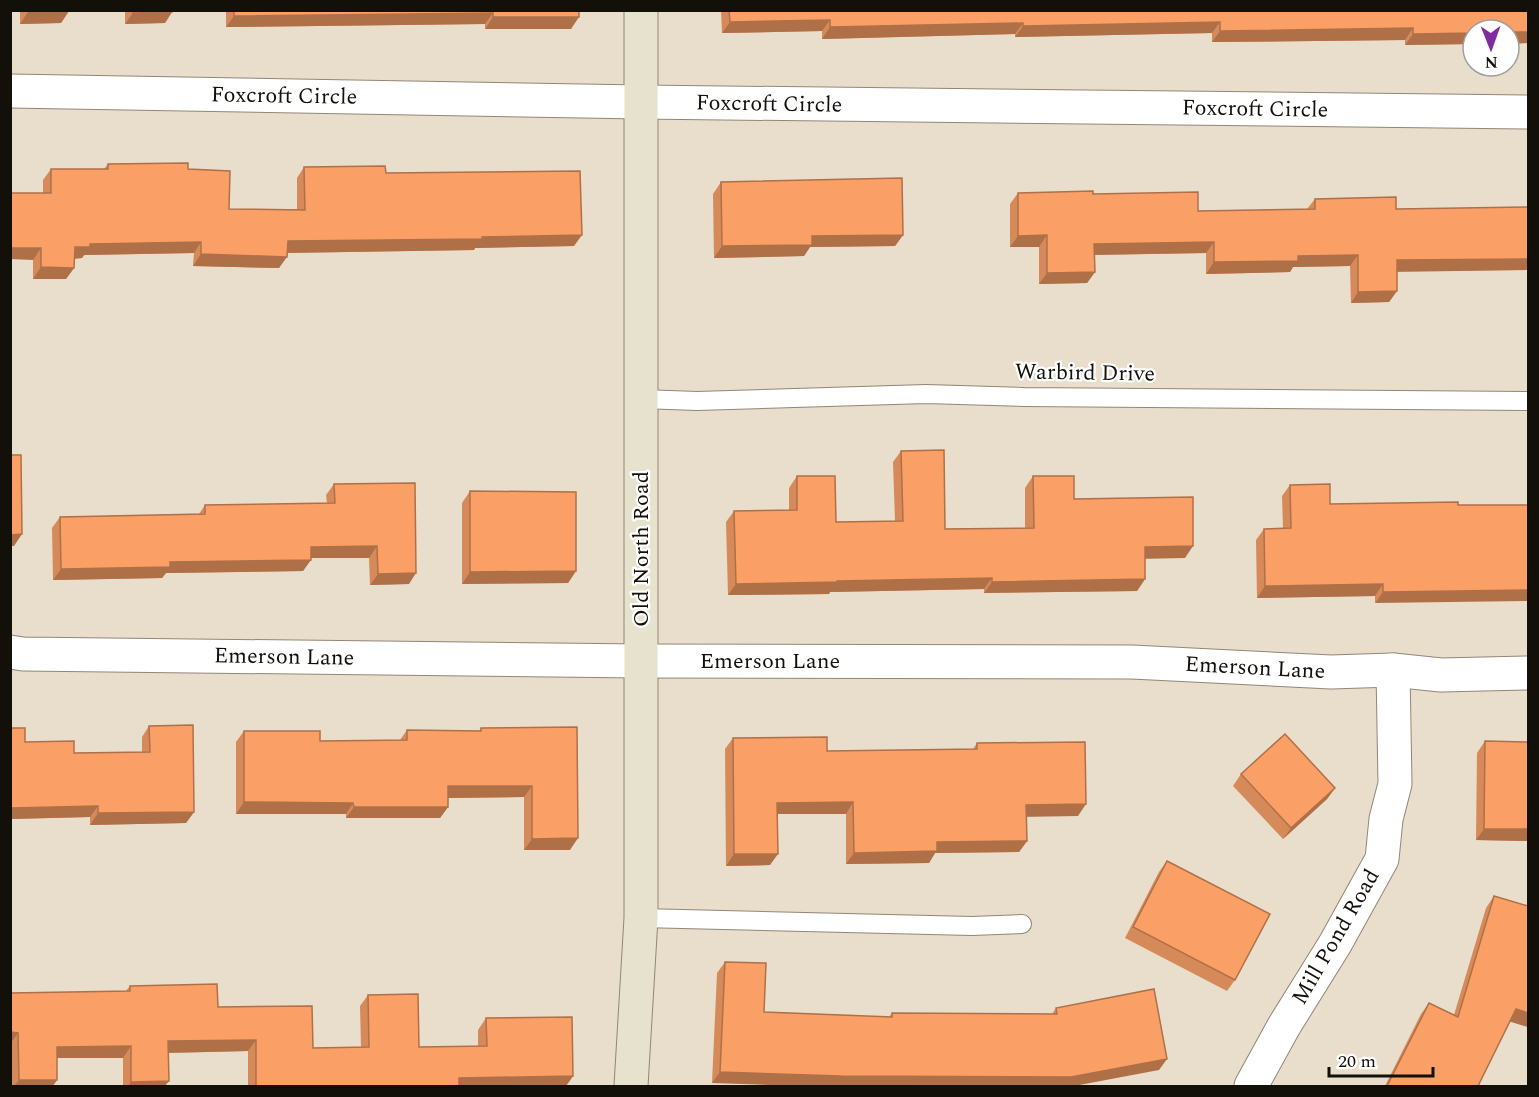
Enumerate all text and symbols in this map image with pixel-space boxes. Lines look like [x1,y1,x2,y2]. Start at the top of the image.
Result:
north arrow [1461,18,1521,78]
text: N [1485,50,1498,74]
street label: Foxcroft Circle [211,78,357,114]
street label: Foxcroft Circle [696,86,842,122]
street label: Foxcroft Circle [1182,91,1328,127]
street label: Warbird Drive [1015,355,1155,391]
street label: Old North Road [625,471,658,627]
street label: Emerson Lane [213,639,355,675]
street label: Emerson Lane [700,645,840,678]
street label: Emerson Lane [1184,648,1326,688]
street label: Mill Pond Road [1284,863,1388,1011]
scale bar [1329,1040,1432,1078]
text: 20 m [1338,1048,1376,1075]

